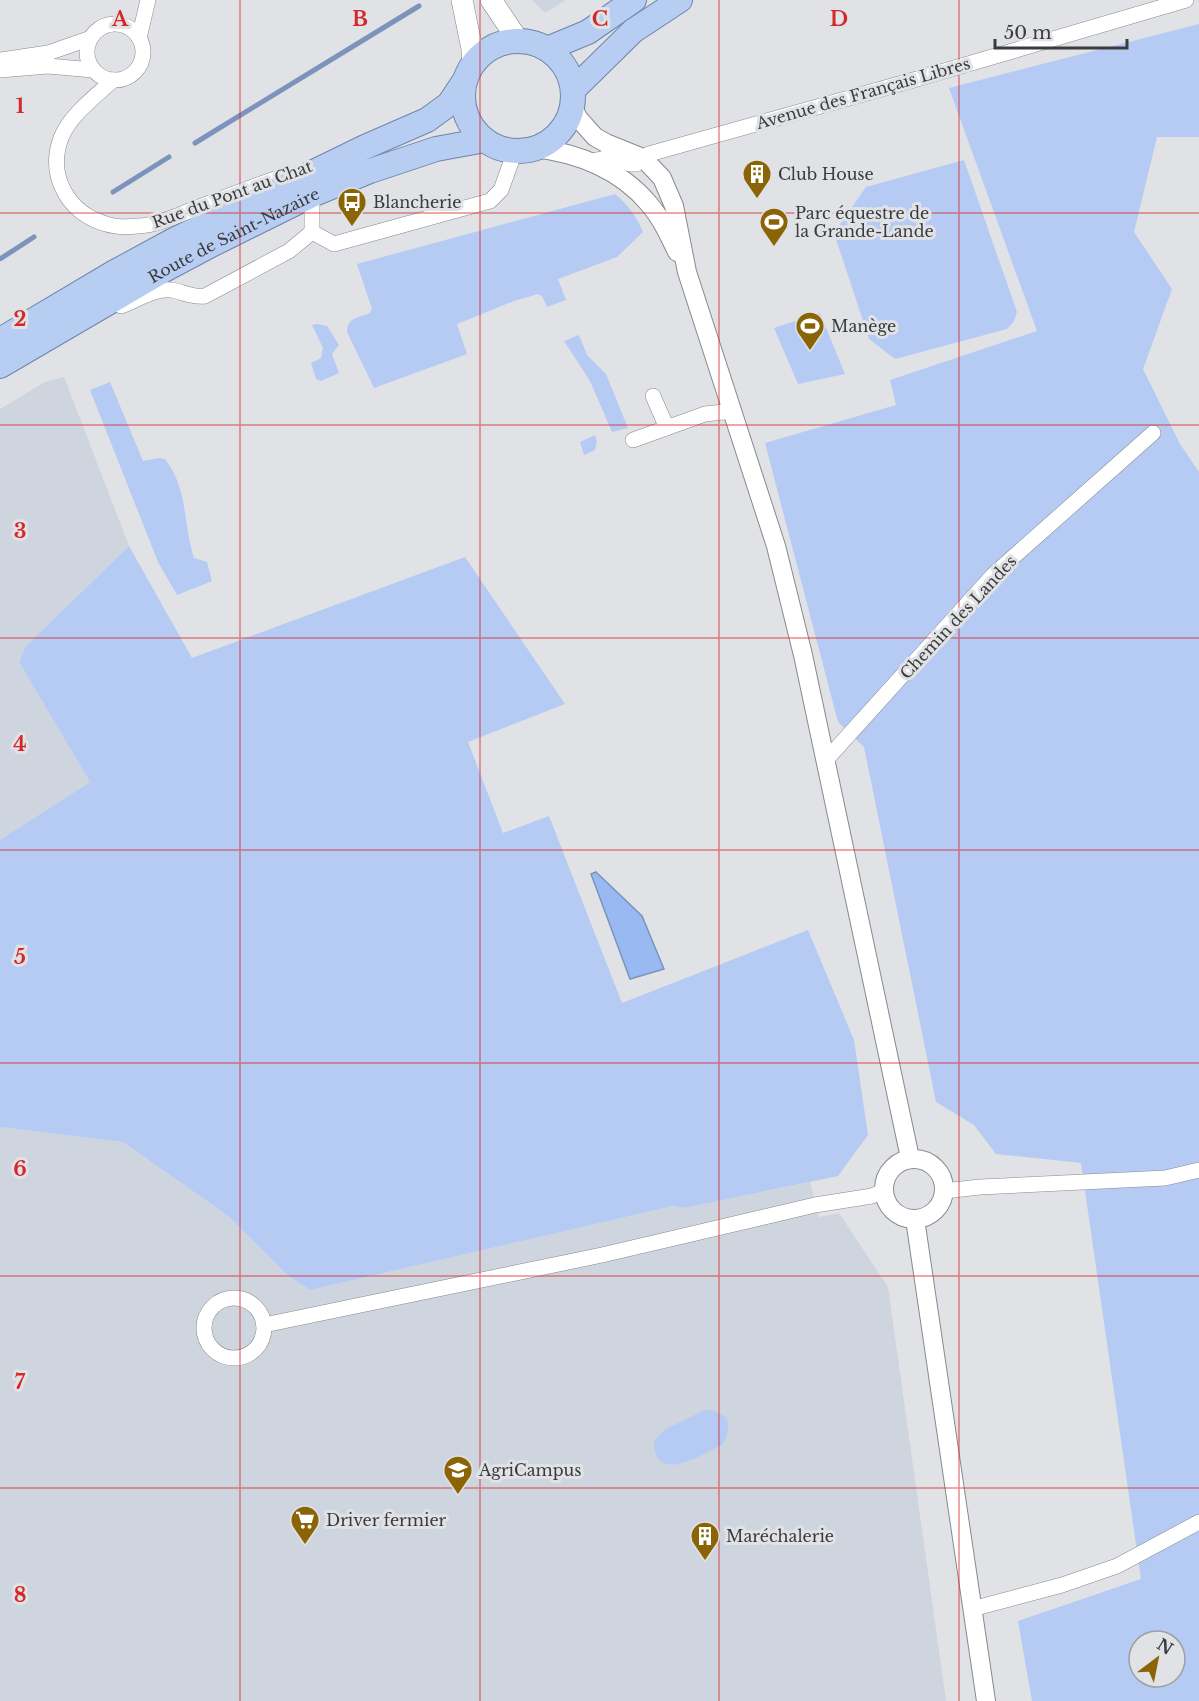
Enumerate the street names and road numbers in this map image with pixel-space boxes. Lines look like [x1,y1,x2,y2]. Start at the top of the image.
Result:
street label: Avenue des Français Libres [753,53,972,133]
street label: Rue du Pont au Chat [149,156,315,232]
street label: Route de Saint-Nazaire [144,183,322,287]
street label: Chemin des Landes [896,551,1020,683]

